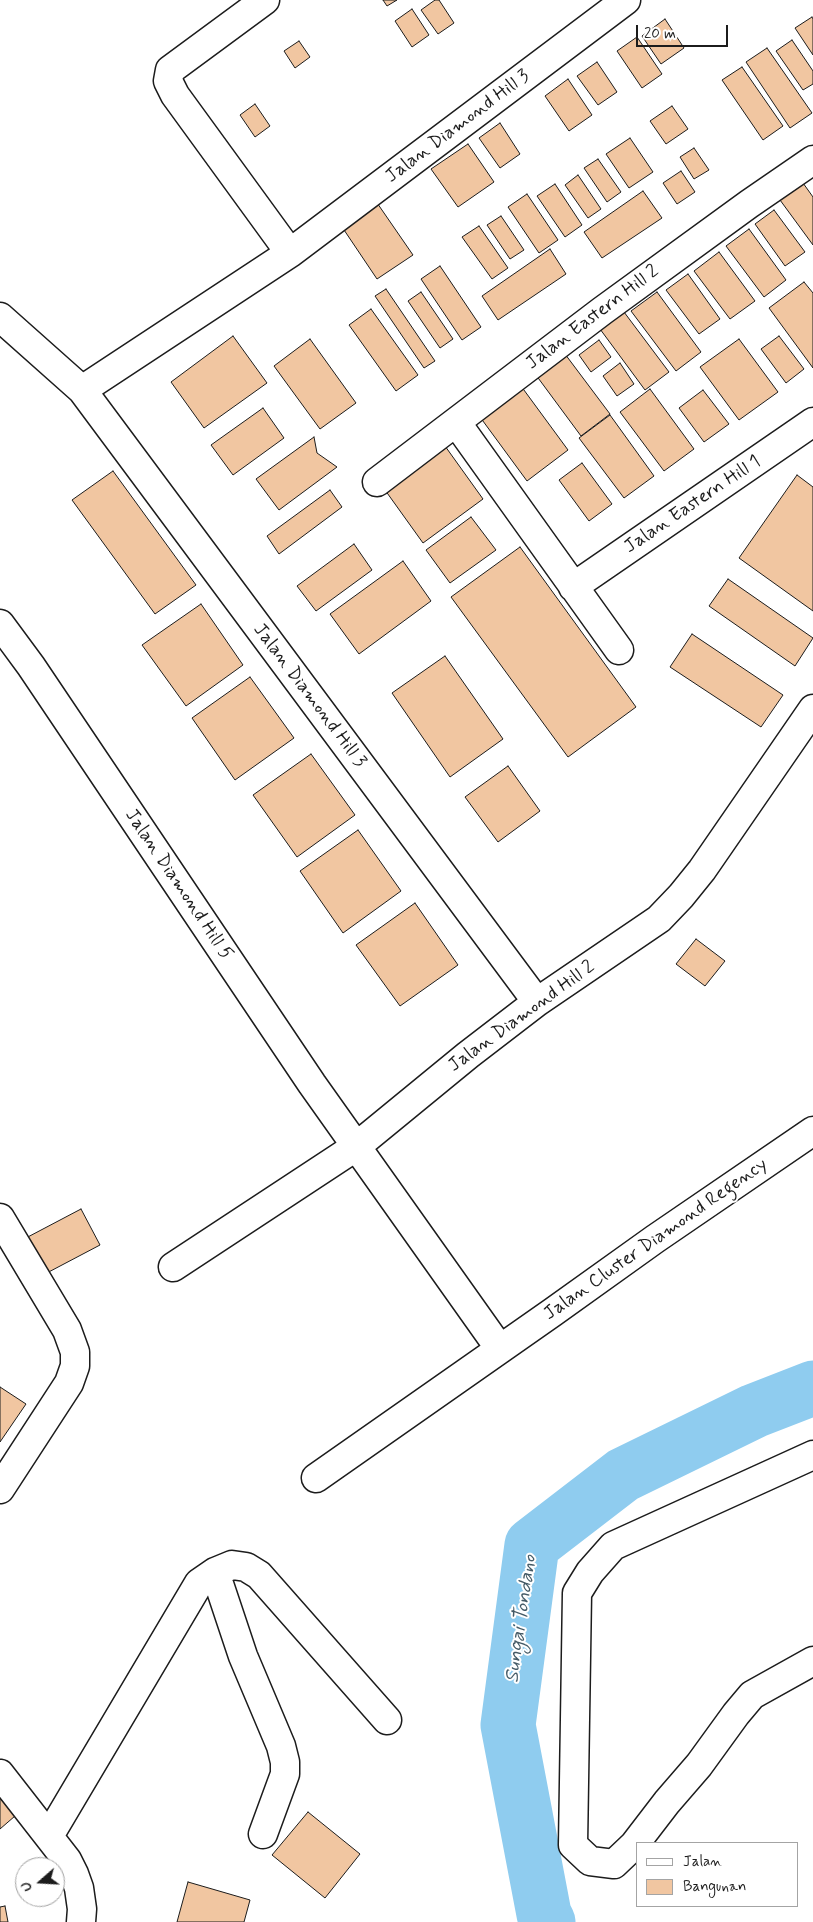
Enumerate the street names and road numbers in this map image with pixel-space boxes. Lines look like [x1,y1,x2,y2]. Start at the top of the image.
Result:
street label: Jalan Diamond Hill 3 [382,65,534,189]
street label: Jalan Eastern Hill 2 [522,261,664,375]
street label: Jalan Eastern Hill 1 [620,451,766,559]
street label: Jalan Diamond Hill 3 [247,620,371,772]
street label: Jalan Diamond Hill 5 [119,805,237,965]
street label: Jalan Diamond Hill 2 [444,956,600,1078]
street label: Jalan Cluster Diamond Regency [540,1154,772,1326]

